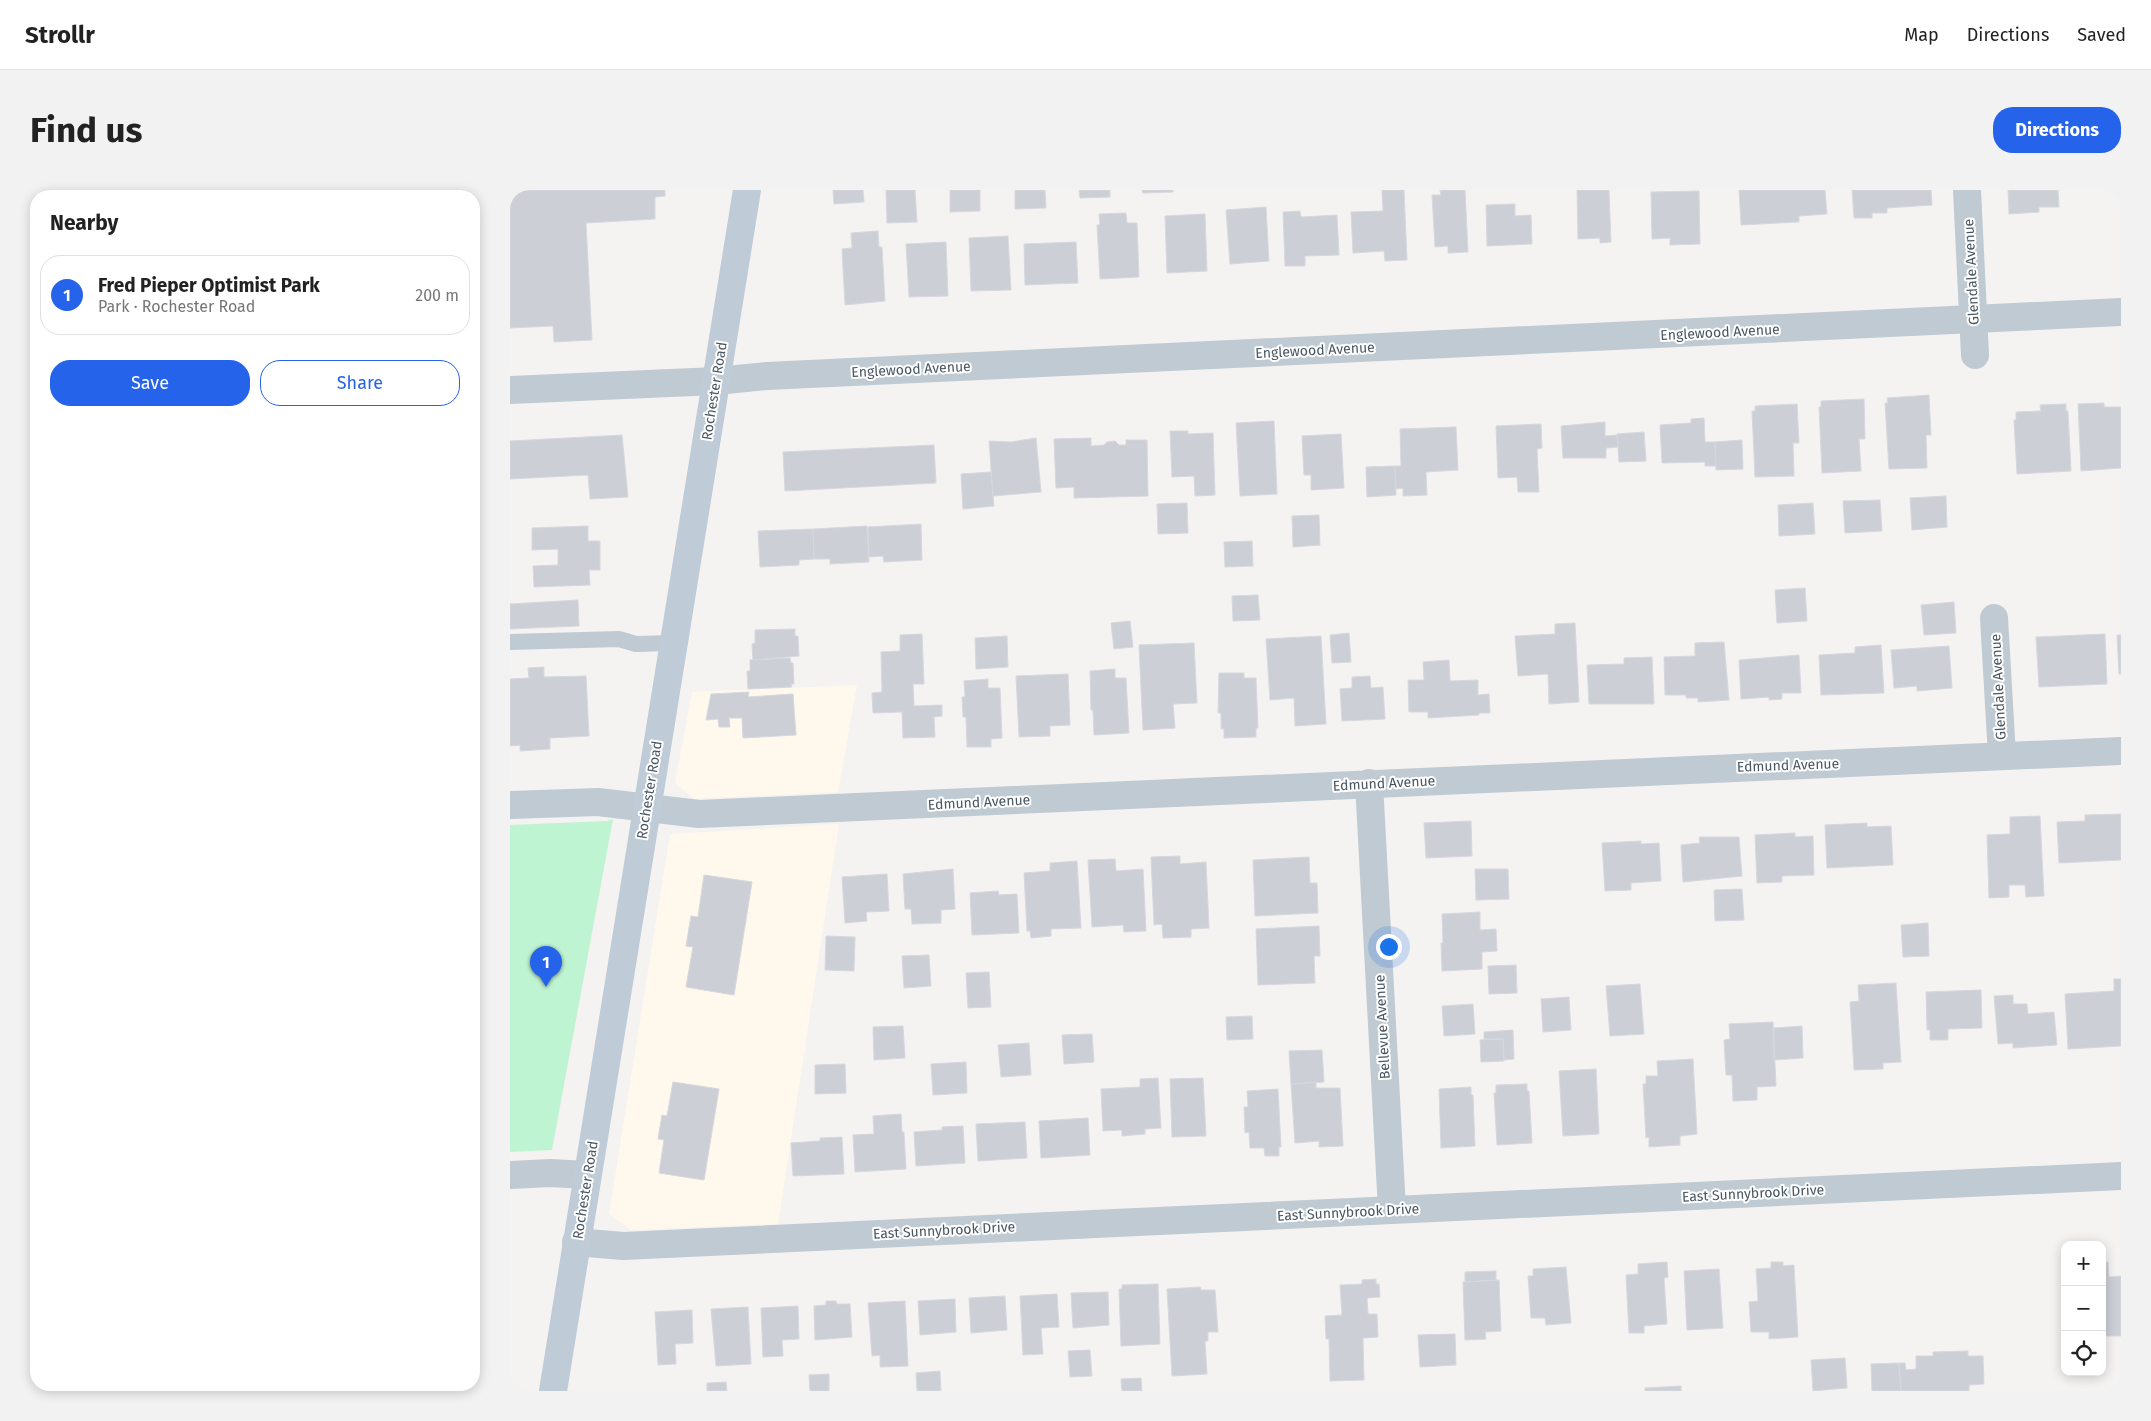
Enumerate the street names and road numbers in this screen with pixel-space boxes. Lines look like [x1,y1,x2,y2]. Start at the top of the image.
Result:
street label: Glendale Avenue [1960,218,1983,326]
street label: Englewood Avenue [1660,321,1780,344]
street label: Englewood Avenue [1255,339,1375,362]
street label: Rochester Road [698,341,731,441]
street label: Englewood Avenue [851,358,971,381]
street label: Glendale Avenue [1987,633,2010,741]
street label: Rochester Road [633,740,666,840]
street label: Edmund Avenue [1737,755,1840,776]
street label: Edmund Avenue [1332,772,1436,795]
street label: Edmund Avenue [927,791,1031,814]
street label: Bellevue Avenue [1371,974,1394,1080]
street label: Rochester Road [569,1140,602,1240]
street label: East Sunnybrook Drive [1681,1181,1825,1206]
street label: East Sunnybrook Drive [1276,1200,1420,1225]
street label: East Sunnybrook Drive [872,1218,1016,1243]

